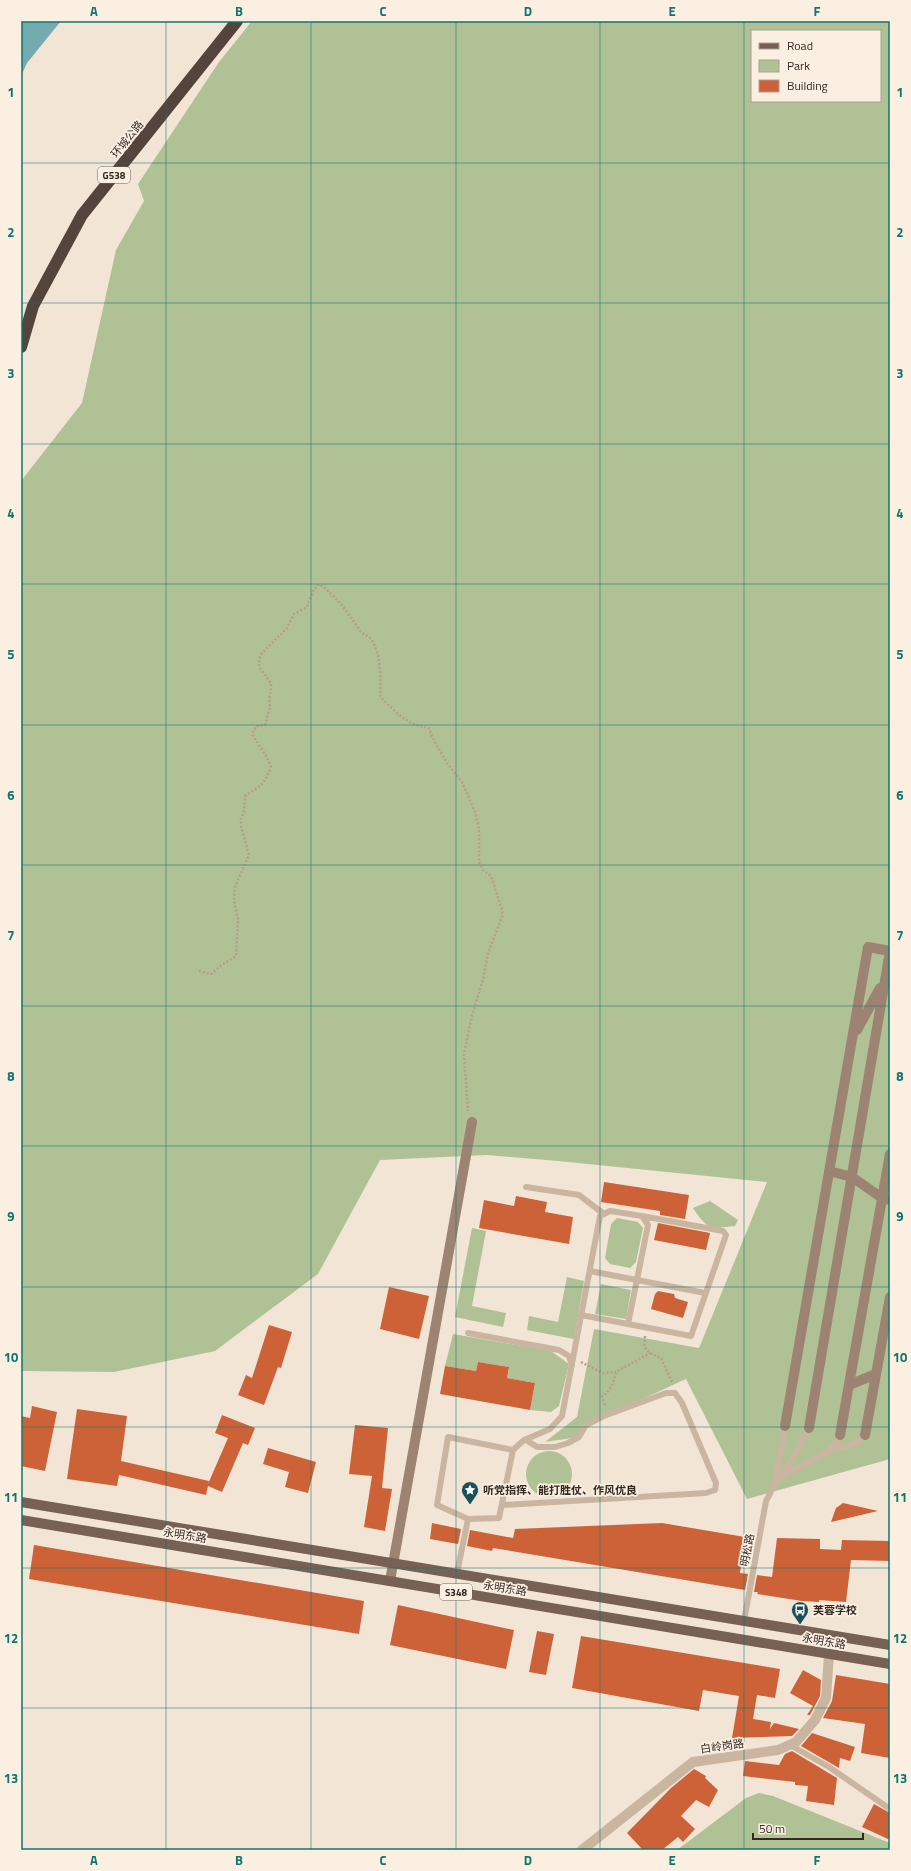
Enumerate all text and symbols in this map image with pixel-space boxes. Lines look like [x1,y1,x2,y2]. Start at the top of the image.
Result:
text: A [90,1,98,21]
text: B [235,1,243,21]
text: C [379,1,387,21]
text: D [524,1,532,21]
text: E [668,1,676,21]
text: F [814,1,821,21]
legend [751,30,881,102]
text: Road [787,36,813,55]
text: Park [787,56,810,75]
text: Building [787,76,828,95]
text: 1 [7,82,15,102]
text: 1 [896,82,904,102]
street label: 环城公路 [107,117,147,161]
road number: G538 [98,167,130,183]
text: 2 [7,222,15,242]
text: 2 [896,222,904,242]
text: 3 [7,363,15,383]
text: 3 [896,363,904,383]
text: 4 [7,503,15,523]
text: 4 [896,503,904,523]
text: 5 [7,644,15,664]
text: 5 [896,644,904,664]
text: 6 [7,785,15,805]
text: 6 [896,785,904,805]
text: 7 [7,925,15,945]
text: 7 [896,925,904,945]
text: 8 [7,1066,15,1086]
text: 8 [896,1066,904,1086]
text: 9 [7,1206,15,1226]
text: 9 [896,1206,904,1226]
text: 10 [4,1347,18,1367]
text: 10 [893,1347,907,1367]
place icon: 听党指挥、能打胜仗、作风优良 [460,1480,480,1505]
place label: 听党指挥、能打胜仗、作风优良 [483,1482,637,1498]
text: 11 [4,1487,18,1507]
text: 11 [893,1487,907,1507]
street label: 永明东路 [162,1524,208,1546]
street label: 明松路 [736,1532,758,1568]
street label: 永明东路 [482,1577,528,1599]
road number: S348 [440,1584,472,1600]
bus stop icon: 芙蓉学校 [790,1600,810,1625]
place label: 芙蓉学校 [813,1602,857,1618]
text: 12 [4,1628,18,1648]
text: 12 [893,1628,907,1648]
street label: 永明东路 [801,1629,847,1653]
street label: 白岭岗路 [699,1735,745,1757]
text: 13 [4,1768,18,1788]
text: 13 [893,1768,907,1788]
scale bar [753,1815,863,1841]
text: 50 m [759,1819,785,1838]
text: A [90,1850,98,1870]
text: B [235,1850,243,1870]
text: C [379,1850,387,1870]
text: D [524,1850,532,1870]
text: E [668,1850,676,1870]
text: F [814,1850,821,1870]

